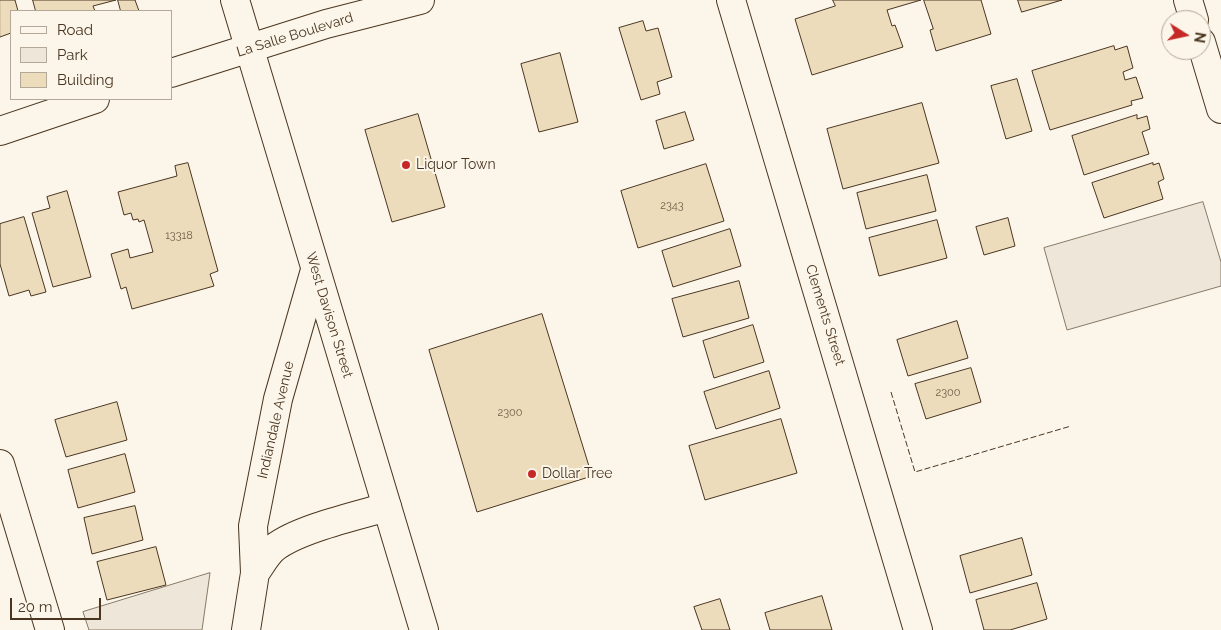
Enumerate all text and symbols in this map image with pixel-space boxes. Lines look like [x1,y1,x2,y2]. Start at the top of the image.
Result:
street label: La Salle Boulevard [235,9,355,61]
legend [10,10,172,100]
north arrow [1161,10,1211,60]
text: Road [57,21,93,39]
text: N [1191,31,1209,44]
text: Park [57,46,88,64]
text: Building [57,71,114,89]
place label: Liquor Town [416,157,496,173]
marker: Liquor Town [400,159,412,171]
house number: 2343 [660,199,684,213]
house number: 13318 [165,229,193,243]
street label: West Davison Street [302,250,356,380]
street label: Clements Street [802,263,848,367]
street label: Indiandale Avenue [254,360,298,480]
house number: 2300 [935,386,961,400]
house number: 2300 [497,406,523,420]
place label: Dollar Tree [542,466,612,482]
marker: Dollar Tree [526,468,538,480]
scale bar [12,588,104,620]
text: 20 m [18,598,53,616]

